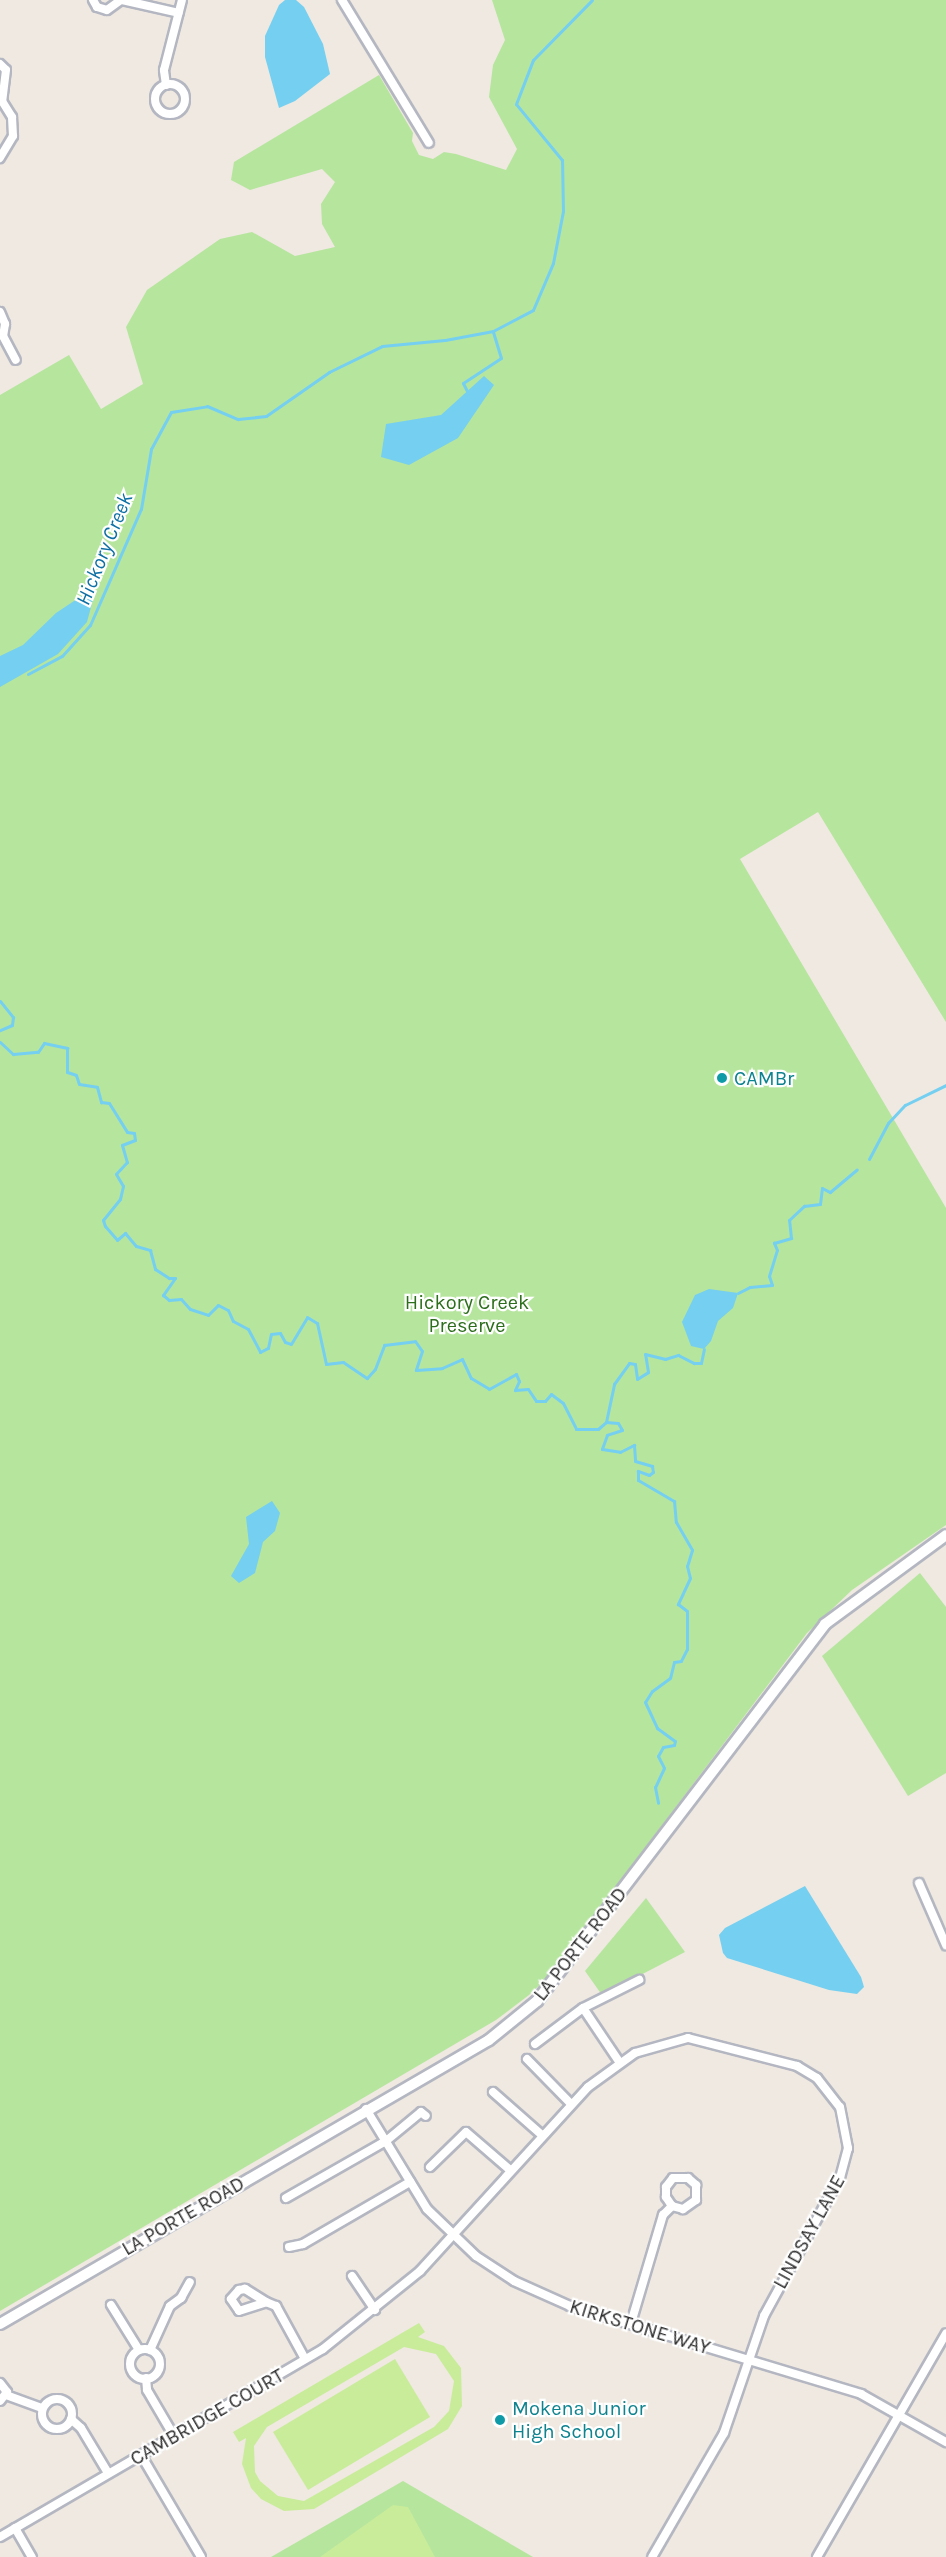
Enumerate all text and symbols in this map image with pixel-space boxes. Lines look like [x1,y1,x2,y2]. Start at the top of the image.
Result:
water label: Hickory Creek [70,489,138,609]
place label: CAMBr [734,1066,794,1090]
marker: CAMBr [715,1071,729,1085]
park label: Hickory Creek Preserve [405,1291,529,1338]
street label: LA PORTE ROAD [528,1882,632,2006]
street label: LA PORTE ROAD [117,2171,249,2261]
street label: LINDSAY LANE [768,2171,850,2293]
street label: KIRKSTONE WAY [567,2294,713,2360]
street label: CAMBRIDGE COURT [126,2363,288,2471]
place label: Mokena Junior High School [512,2396,646,2443]
marker: Mokena Junior High School [493,2413,507,2427]

